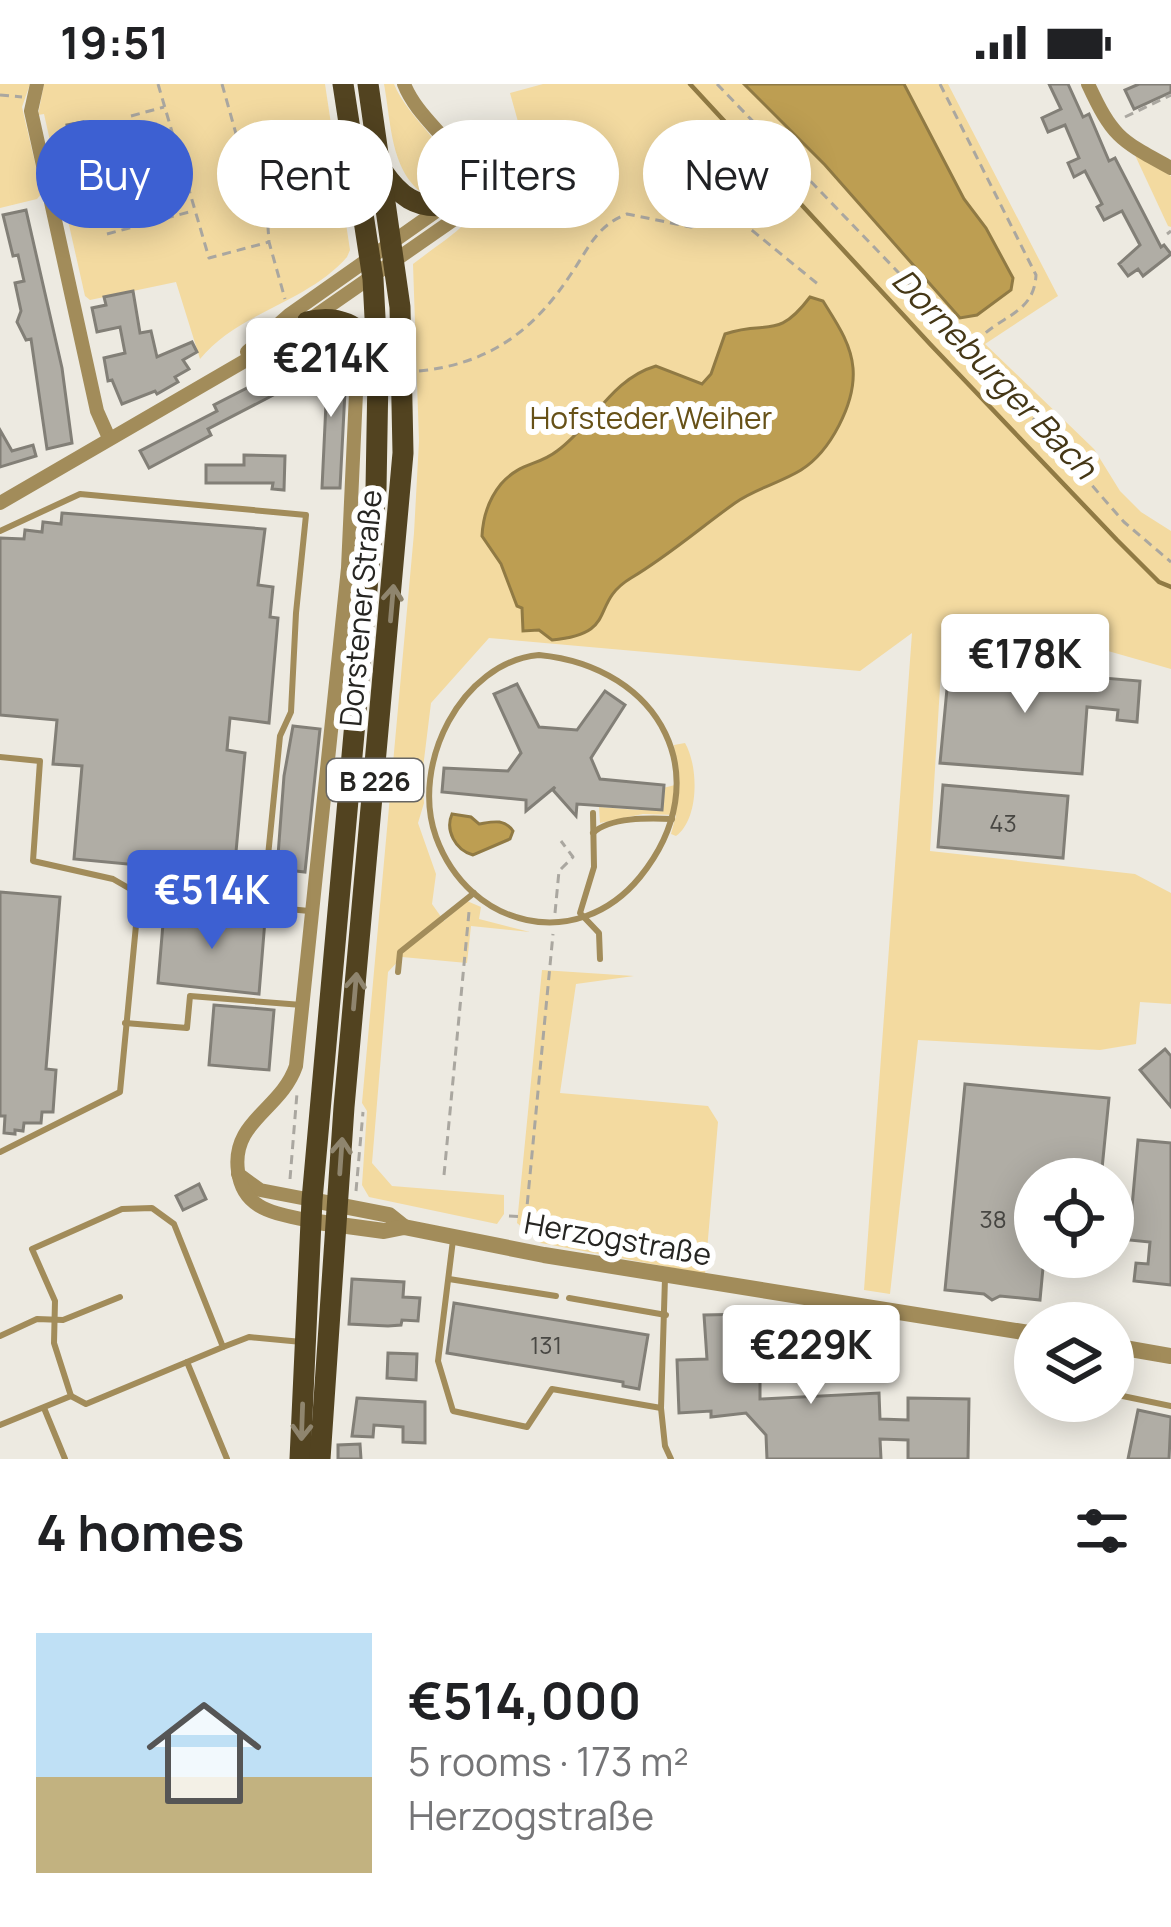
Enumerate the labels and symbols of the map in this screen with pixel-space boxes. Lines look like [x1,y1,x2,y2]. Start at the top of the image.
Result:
water label: Dorneburger Bach [883,258,1108,489]
pin: €214K [247,318,415,420]
park label: Hofsteder Weiher [530,397,773,438]
street label: Dorstener Straße [329,488,391,728]
one-way arrow [381,584,404,623]
pin: €178K [941,614,1109,716]
road number: B 226 [327,759,423,801]
house number: 43 [989,806,1017,839]
pin: €514K [128,850,296,952]
one-way arrow [344,972,367,1011]
one-way arrow [329,1137,352,1176]
street label: Herzogstraße [521,1201,715,1275]
house number: 38 [979,1202,1007,1235]
pin: €229K [727,1305,895,1407]
house number: 131 [530,1328,562,1361]
one-way arrow [290,1402,313,1441]

